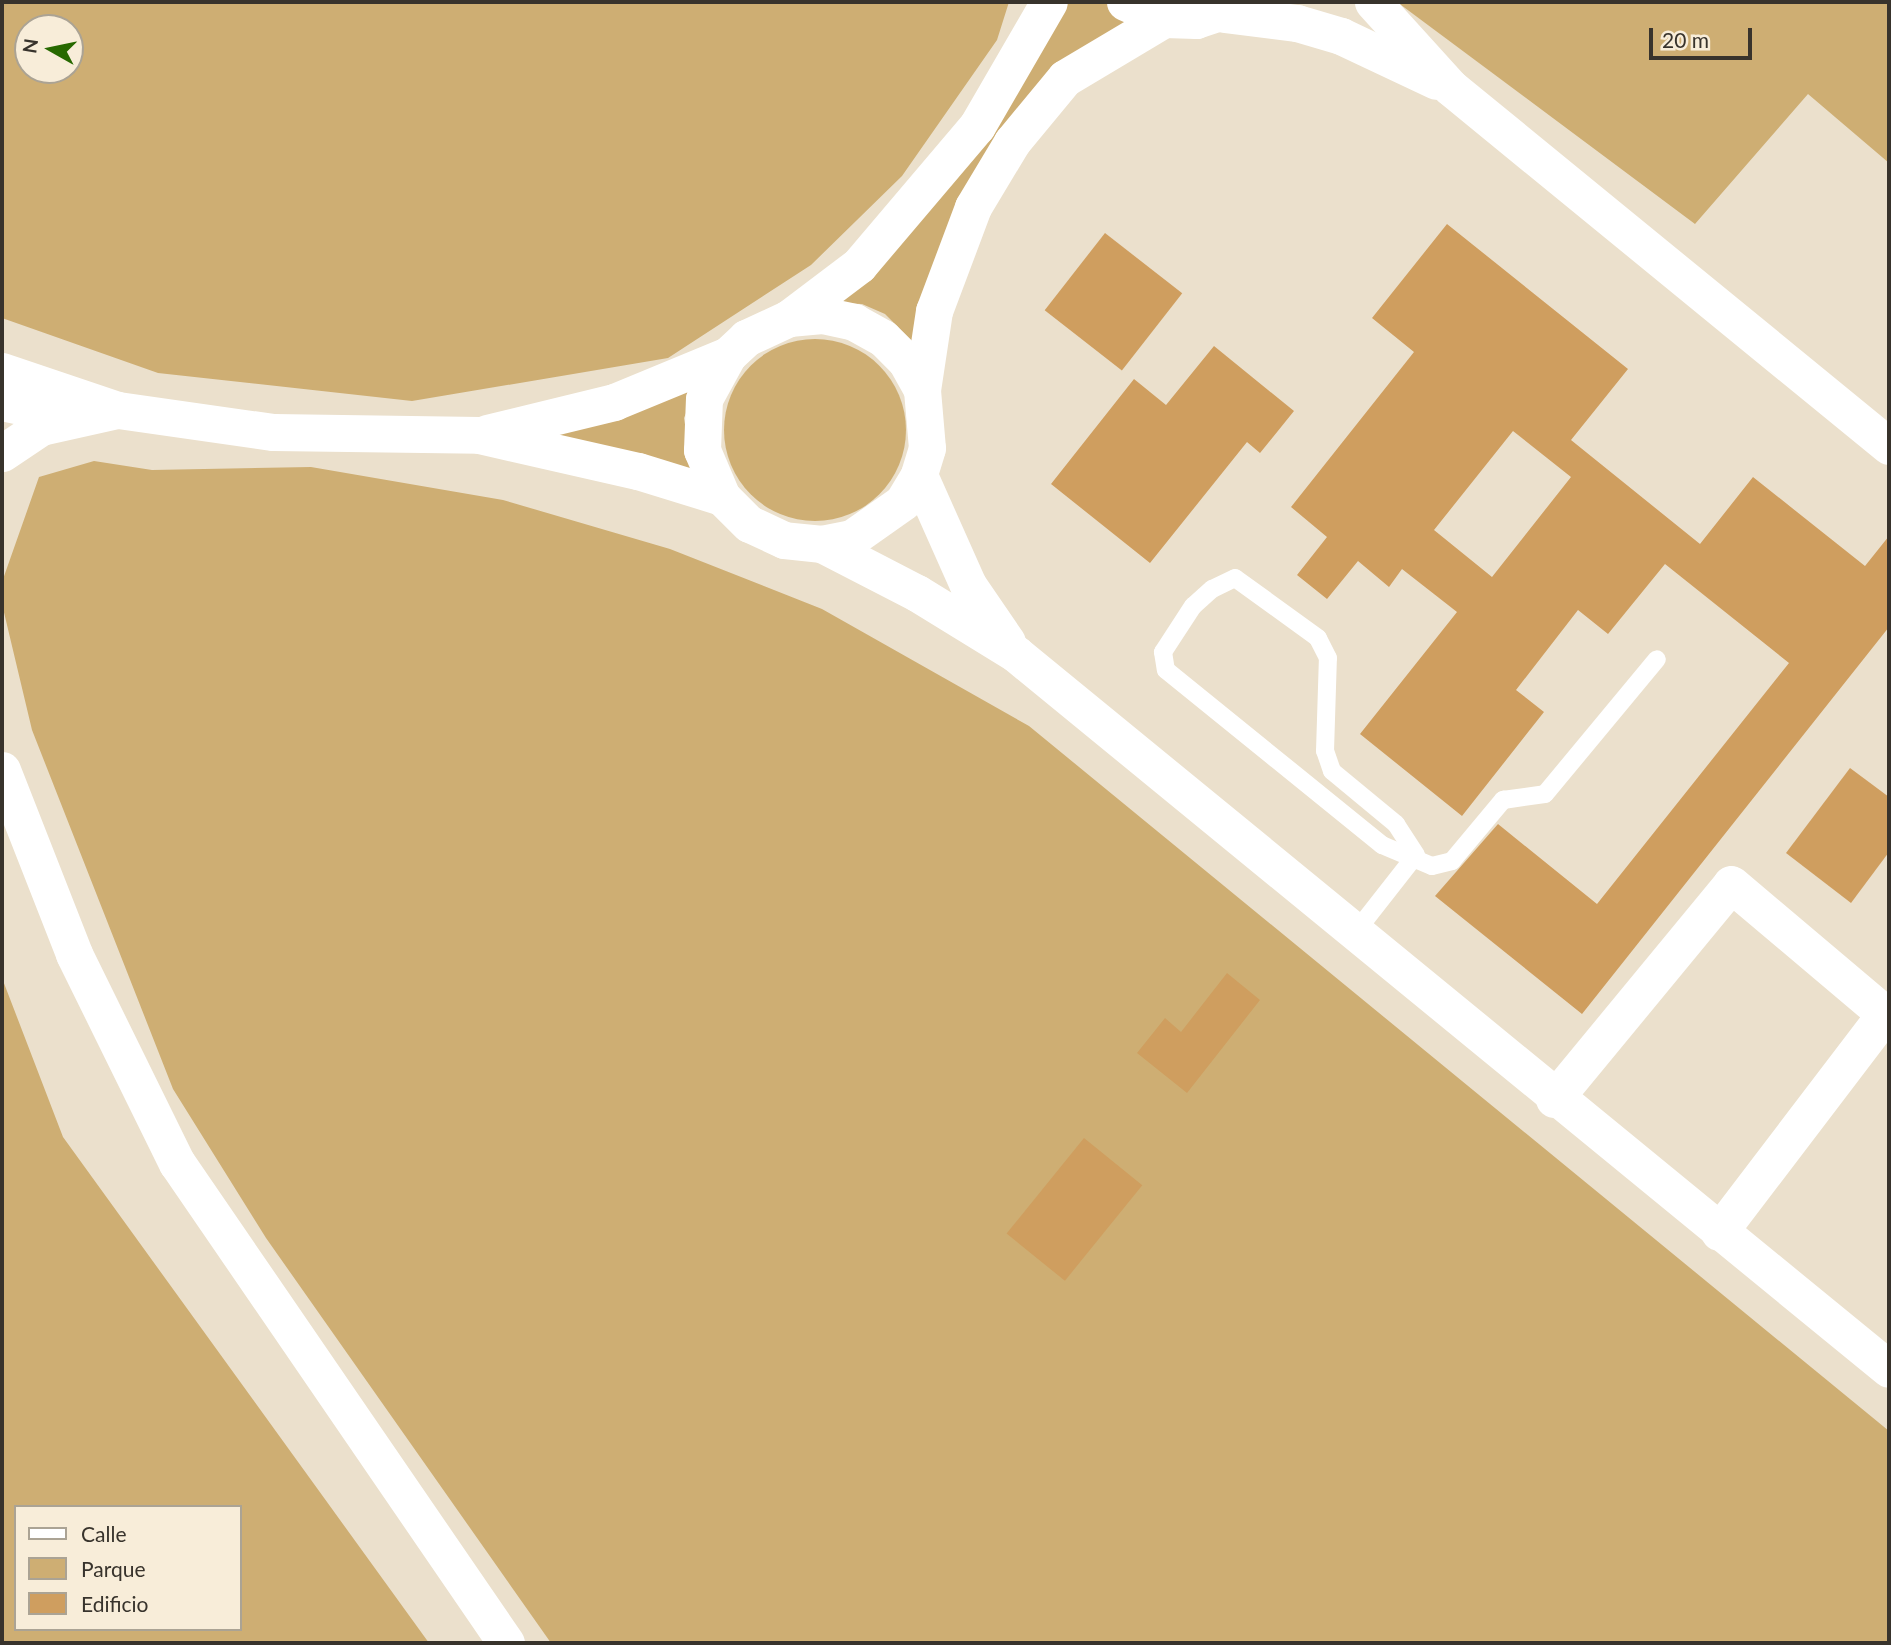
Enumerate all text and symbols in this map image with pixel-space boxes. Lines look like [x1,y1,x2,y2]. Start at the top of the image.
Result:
north arrow [14,14,84,84]
scale bar [1653,14,1756,58]
text: 20 m [1662,27,1709,52]
text: N [17,37,42,55]
legend [14,1505,242,1631]
text: Calle [81,1521,126,1546]
text: Parque [81,1556,146,1581]
text: Edificio [81,1591,148,1616]

